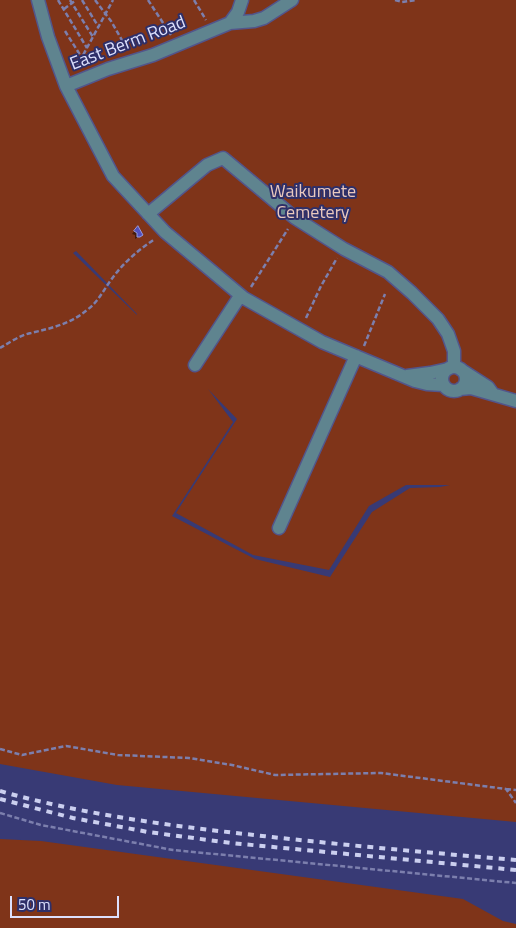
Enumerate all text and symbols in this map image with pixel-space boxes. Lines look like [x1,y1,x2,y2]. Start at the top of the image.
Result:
street label: East Berm Road [67,12,189,76]
park label: Waikumete Cemetery [270,182,356,224]
scale bar [12,886,121,918]
text: 50 m [18,893,51,916]

